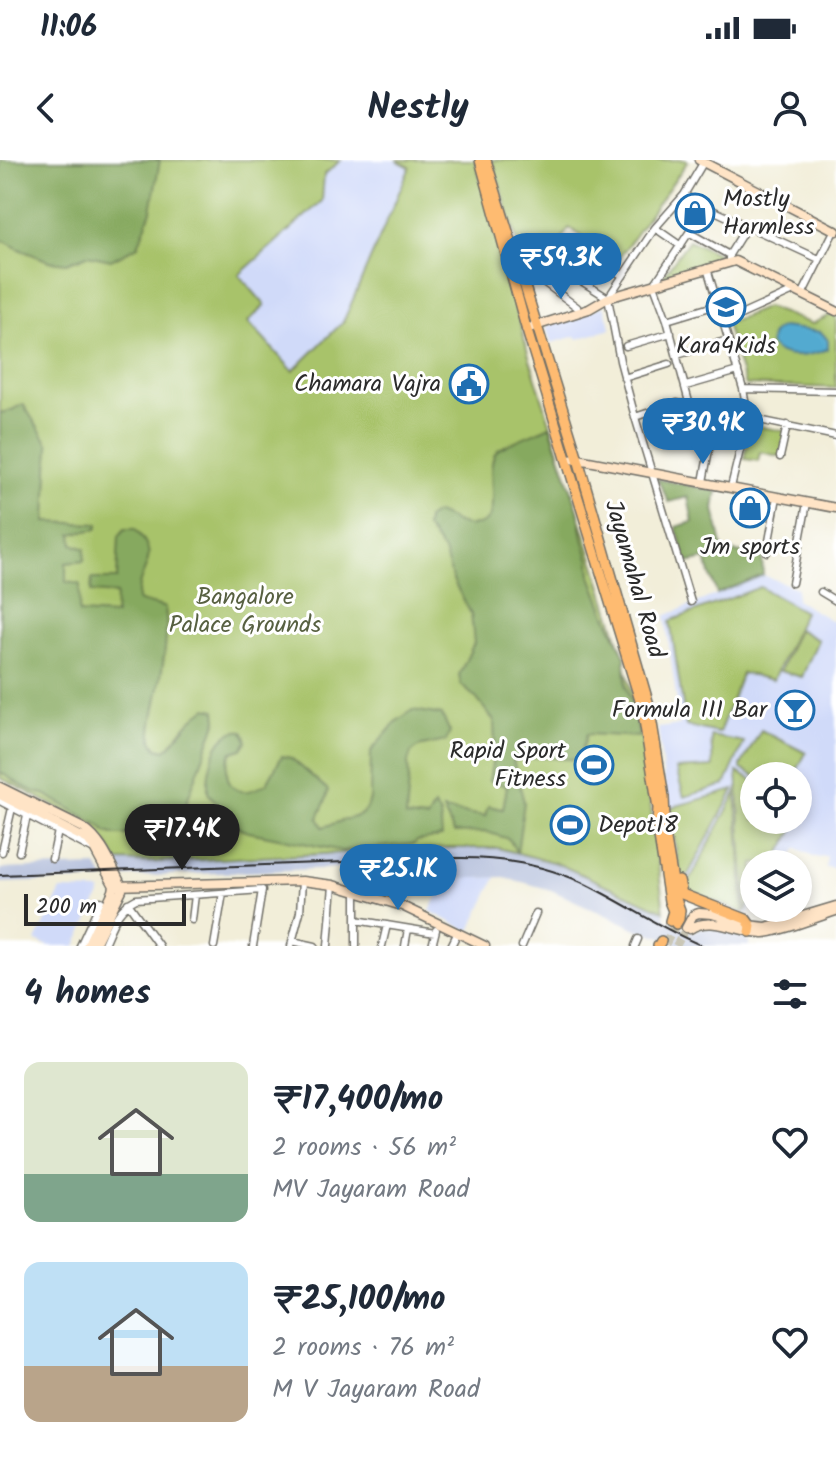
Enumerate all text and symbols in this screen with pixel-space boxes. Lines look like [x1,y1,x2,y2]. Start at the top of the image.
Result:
text: 11:06 [40,4,97,52]
text: Nestly [367,80,469,137]
icon: back [24,86,68,130]
icon: person [768,86,812,130]
place label: Mostly Harmless [723,180,815,247]
shop icon: Mostly Harmless [674,192,716,234]
pin: ₹59.3K [496,233,626,301]
text: ₹59.3K [519,238,603,280]
school or university icon: Kara4Kids [705,286,747,328]
place label: Kara4Kids [676,327,776,366]
public building icon: Chamara Vajra [448,363,490,405]
place label: Chamara Vajra [294,365,441,404]
pin: ₹30.9K [638,398,768,466]
text: ₹30.9K [660,403,746,445]
shop icon: Jm sports [729,487,771,529]
street label: Jayamahal Road [593,495,676,664]
place label: Jm sports [700,528,800,567]
park label: Bangalore Palace Grounds [169,578,321,645]
bar icon: Formula III Bar [774,689,816,731]
place label: Formula III Bar [612,691,769,730]
place label: Rapid Sport Fitness [450,732,567,799]
sports icon: Rapid Sport Fitness [573,744,615,786]
map controls [740,762,812,922]
button: locate [740,762,812,834]
pin: ₹17.4K [117,804,247,872]
sports icon: Depot18 [549,804,591,846]
place label: Depot18 [598,806,678,845]
text: ₹17.4K [143,809,221,851]
pin: ₹25.1K [333,844,463,912]
text: ₹25.1K [358,849,438,891]
button: layers [740,850,812,922]
scale bar [24,890,186,926]
text: 200 m [36,890,97,925]
text: 4 homes [24,967,151,1021]
icon: filters [768,972,812,1016]
text: ₹17,400/mo [272,1073,443,1127]
icon: home [88,1094,184,1190]
icon: heart [768,1120,812,1164]
text: 2 rooms · 56 m² [272,1127,456,1169]
text: MV Jayaram Road [272,1169,470,1211]
text: ₹25,100/mo [272,1273,446,1327]
icon: home [88,1294,184,1390]
icon: heart [768,1320,812,1364]
text: 2 rooms · 76 m² [272,1327,454,1369]
text: M V Jayaram Road [272,1369,480,1411]

